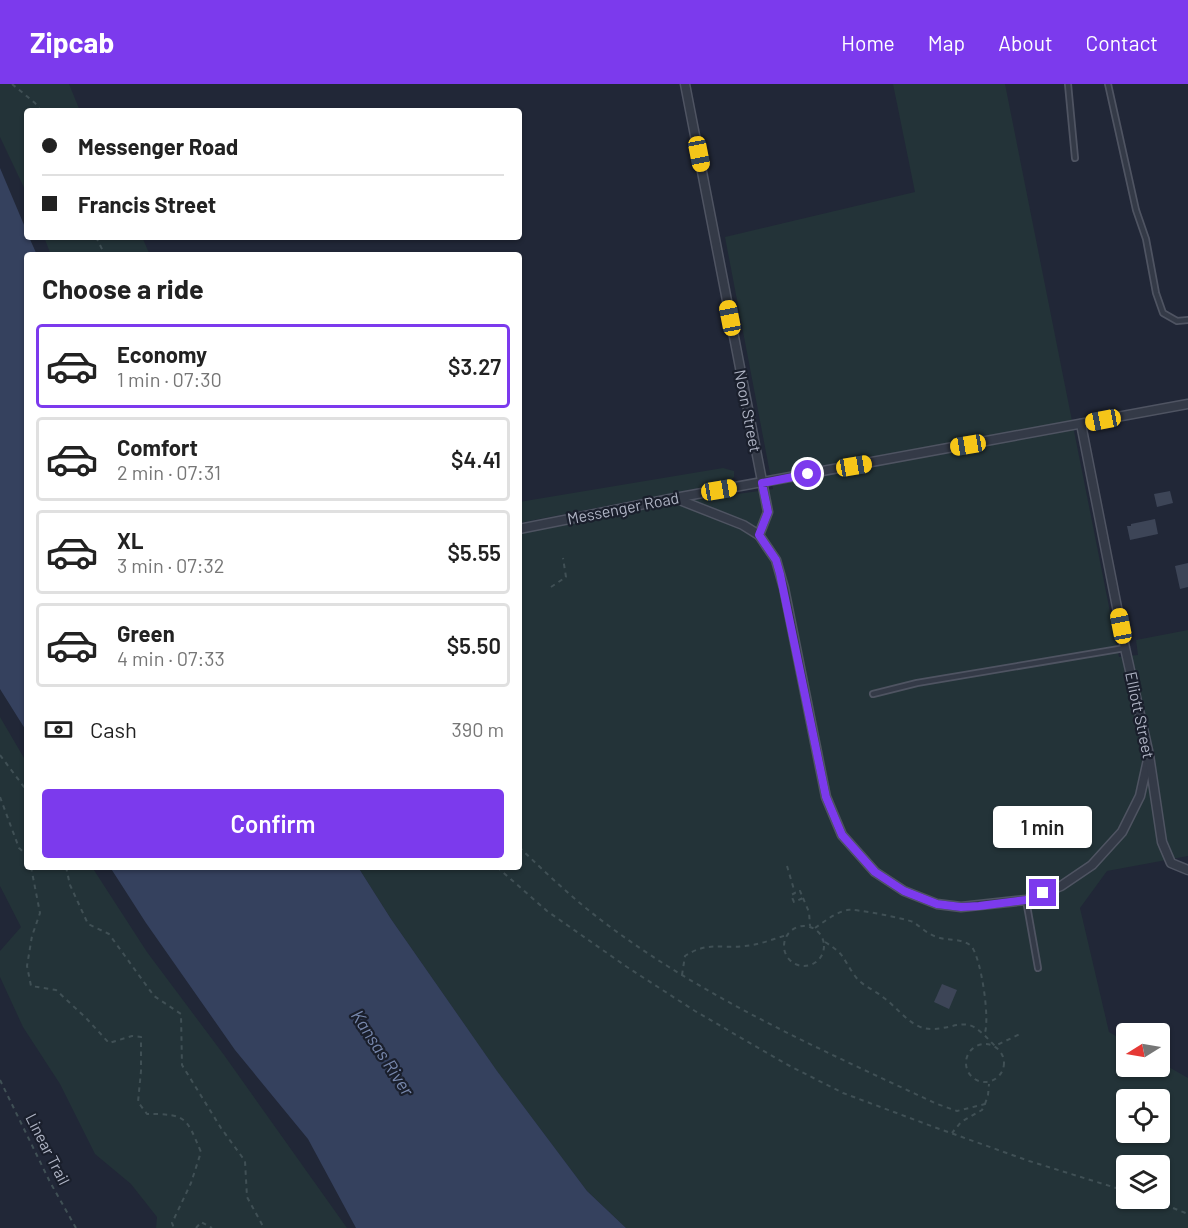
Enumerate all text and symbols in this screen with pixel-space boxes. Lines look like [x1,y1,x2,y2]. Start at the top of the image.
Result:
text: Zipcab [30,25,114,59]
text: Home [841,30,895,55]
text: Map [928,30,965,55]
text: About [998,30,1053,55]
text: Contact [1086,30,1158,55]
text: Messenger Road [78,133,238,159]
car [687,135,711,173]
text: Francis Street [78,191,216,217]
text: Choose a ride [42,272,204,304]
car [718,299,742,337]
icon: car [45,339,99,393]
text: Economy [117,341,207,367]
text: $3.27 [448,353,501,379]
text: 1 min · 07:30 [117,367,222,391]
street label: Noon Street [731,368,766,454]
car [1084,408,1122,432]
icon: car [45,432,99,486]
car [949,433,987,457]
text: Comfort [117,434,198,460]
text: $4.41 [451,446,501,472]
car [835,454,873,478]
text: 2 min · 07:31 [117,460,221,484]
route start [794,460,821,487]
car [700,478,738,502]
street label: Messenger Road [565,487,680,528]
icon: car [45,525,99,579]
text: XL [117,527,143,553]
text: $5.55 [448,539,501,565]
text: 3 min · 07:32 [117,553,224,577]
car [1109,607,1133,645]
icon: car [45,618,99,672]
text: Green [117,620,175,646]
text: $5.50 [447,632,501,658]
text: 4 min · 07:33 [117,646,225,670]
street label: Elliott Street [1122,670,1159,760]
icon: cash [42,713,75,746]
text: Cash [90,716,137,742]
text: 390 m [451,717,504,741]
button: Confirm [42,789,504,858]
callout: 1 min [994,806,1092,848]
text: 1 min [1021,815,1064,839]
route end [1029,879,1056,906]
water label: Kansas River [347,1005,419,1100]
north arrow [1116,1023,1170,1077]
map controls [1116,1023,1170,1209]
button: locate [1116,1089,1170,1143]
street label: Linear Trail [22,1110,74,1188]
button: layers [1116,1155,1170,1209]

